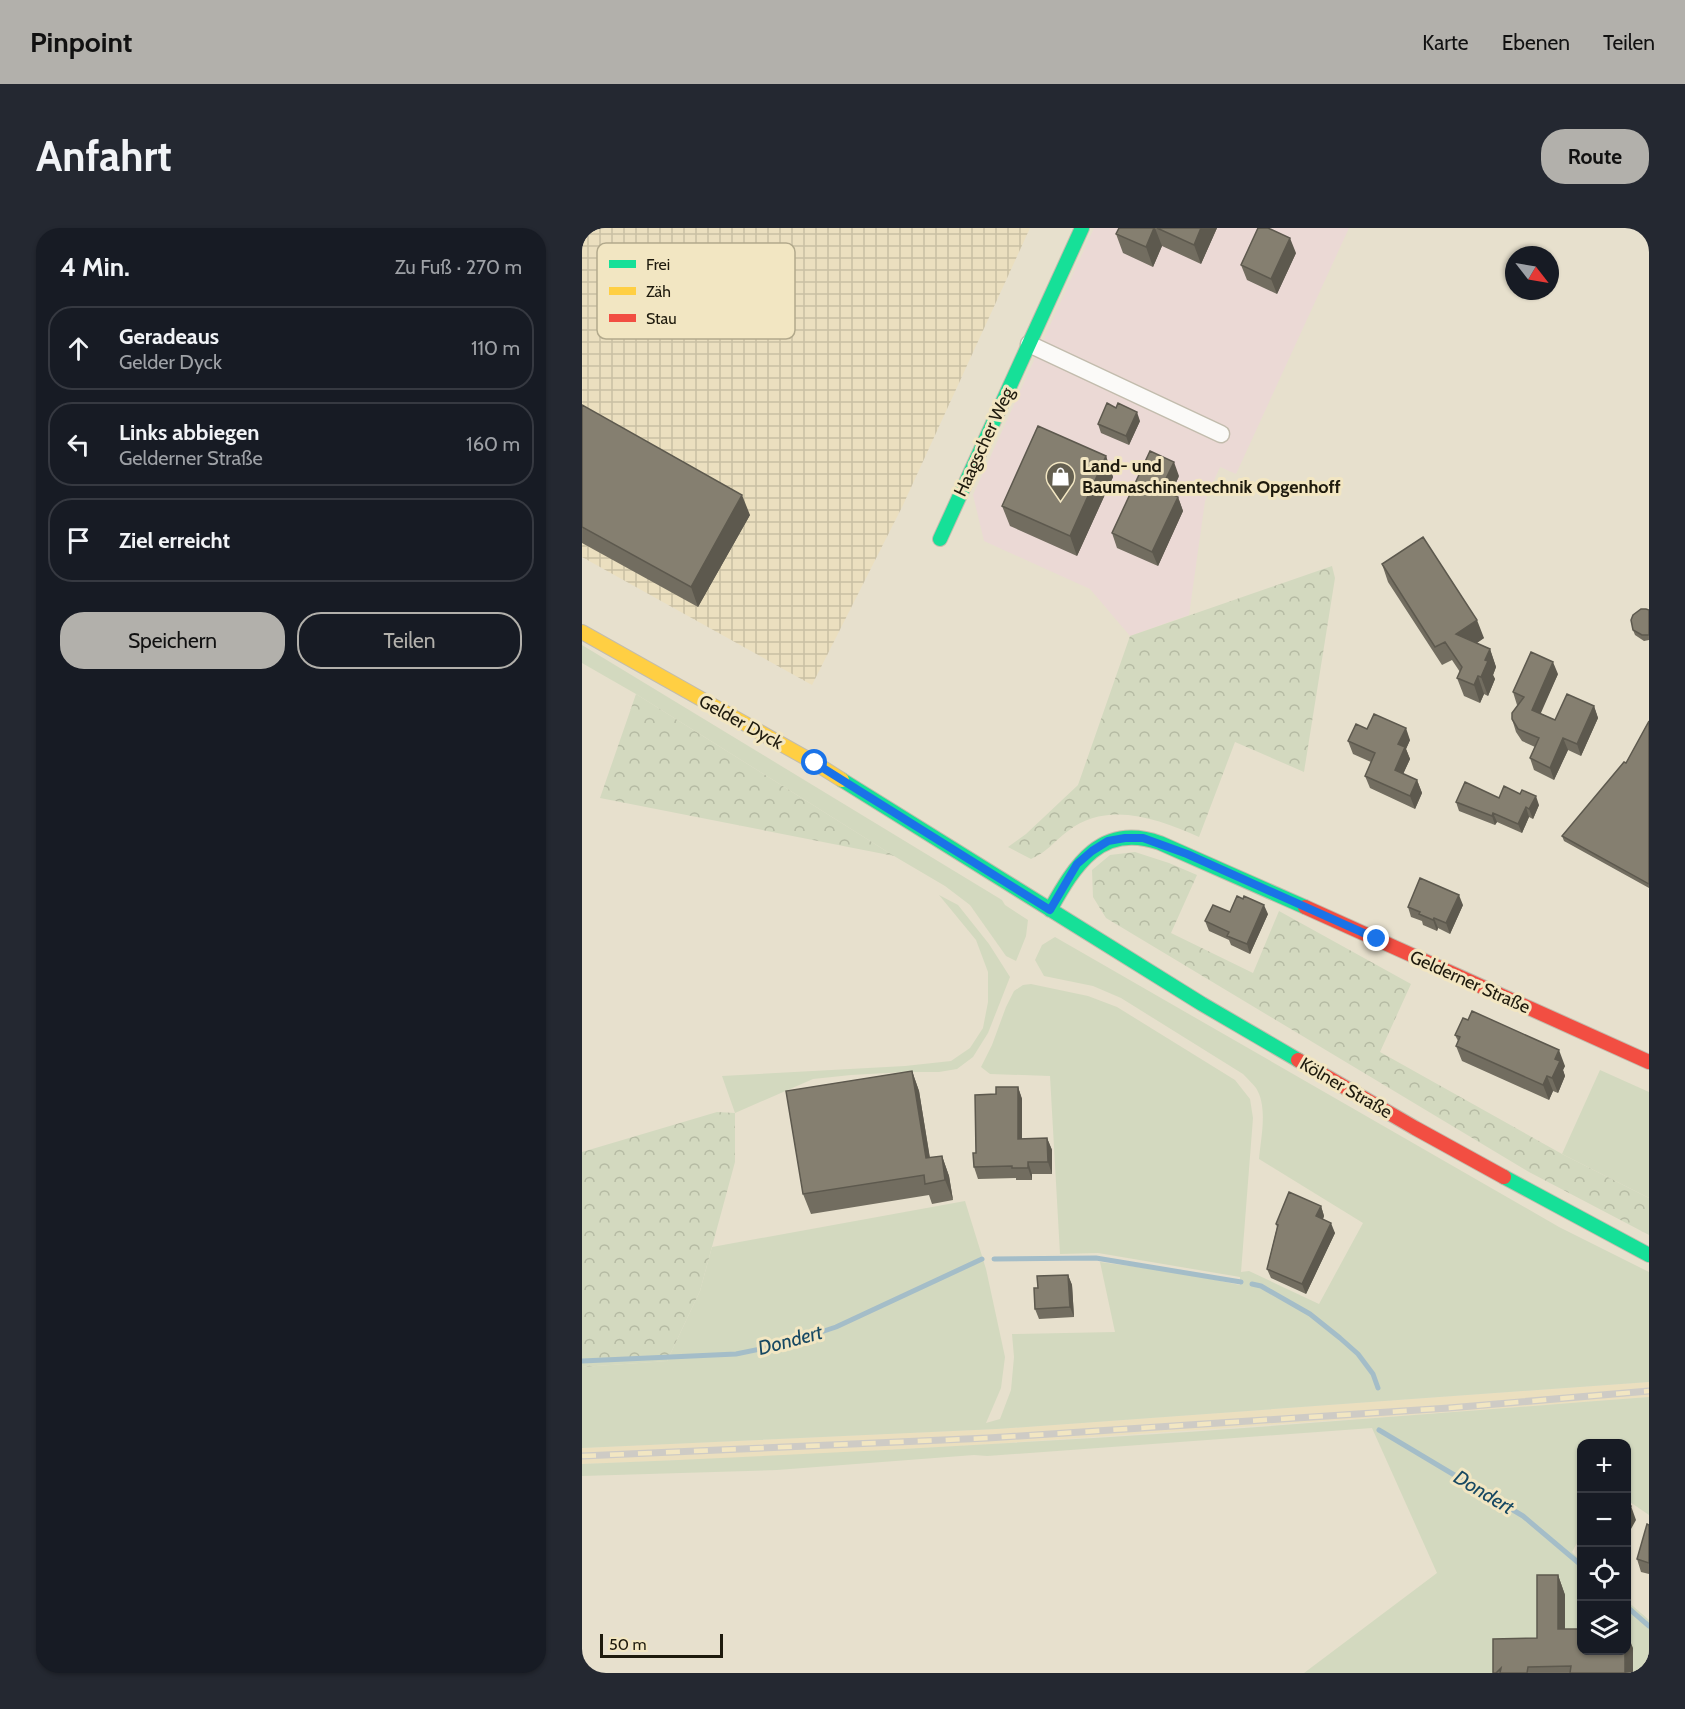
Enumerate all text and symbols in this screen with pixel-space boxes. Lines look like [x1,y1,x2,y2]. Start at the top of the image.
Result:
text: Pinpoint [30,25,132,59]
text: Karte [1422,30,1469,55]
text: Ebenen [1502,30,1570,55]
text: Teilen [1603,30,1655,55]
button: Route [1541,129,1649,184]
text: Anfahrt [36,130,172,182]
legend [597,243,795,339]
north arrow [1505,246,1559,300]
text: 4 Min. [60,251,130,283]
text: Zu Fuß · 270 m [395,255,522,279]
text: Frei [646,255,670,274]
text: Zäh [646,282,671,301]
text: Stau [646,309,677,328]
text: Geradeaus [119,323,219,350]
icon: ahead [62,332,95,365]
text: 110 m [471,336,520,360]
text: Gelder Dyck [119,350,222,374]
street label: Haagscher Weg [949,383,1019,500]
text: Links abbiegen [119,419,259,446]
icon: left [62,428,95,461]
text: 160 m [466,432,520,456]
text: Gelderner Straße [119,446,263,470]
place label: Land- und Baumaschinentechnik Opgenhoff [1082,455,1341,498]
shop icon: Land- und Baumaschinentechnik Opgenhoff [1045,460,1077,502]
icon: arrive [62,524,95,557]
text: Ziel erreicht [119,527,230,554]
button: Speichern [60,612,285,669]
button: Teilen [297,612,522,669]
street label: Gelder Dyck [695,690,788,755]
route start [801,749,827,775]
route end [1363,925,1389,951]
street label: Gelderner Straße [1406,946,1534,1018]
street label: Kölner Straße [1296,1053,1396,1123]
water label: Dondert [755,1320,826,1360]
map controls [1577,1439,1631,1655]
button: + [1577,1439,1631,1493]
water label: Dondert [1450,1465,1519,1520]
button: − [1577,1493,1631,1547]
button: locate [1577,1547,1631,1601]
button: layers [1577,1601,1631,1655]
scale bar [600,1631,723,1658]
text: 50 m [609,1635,646,1654]

